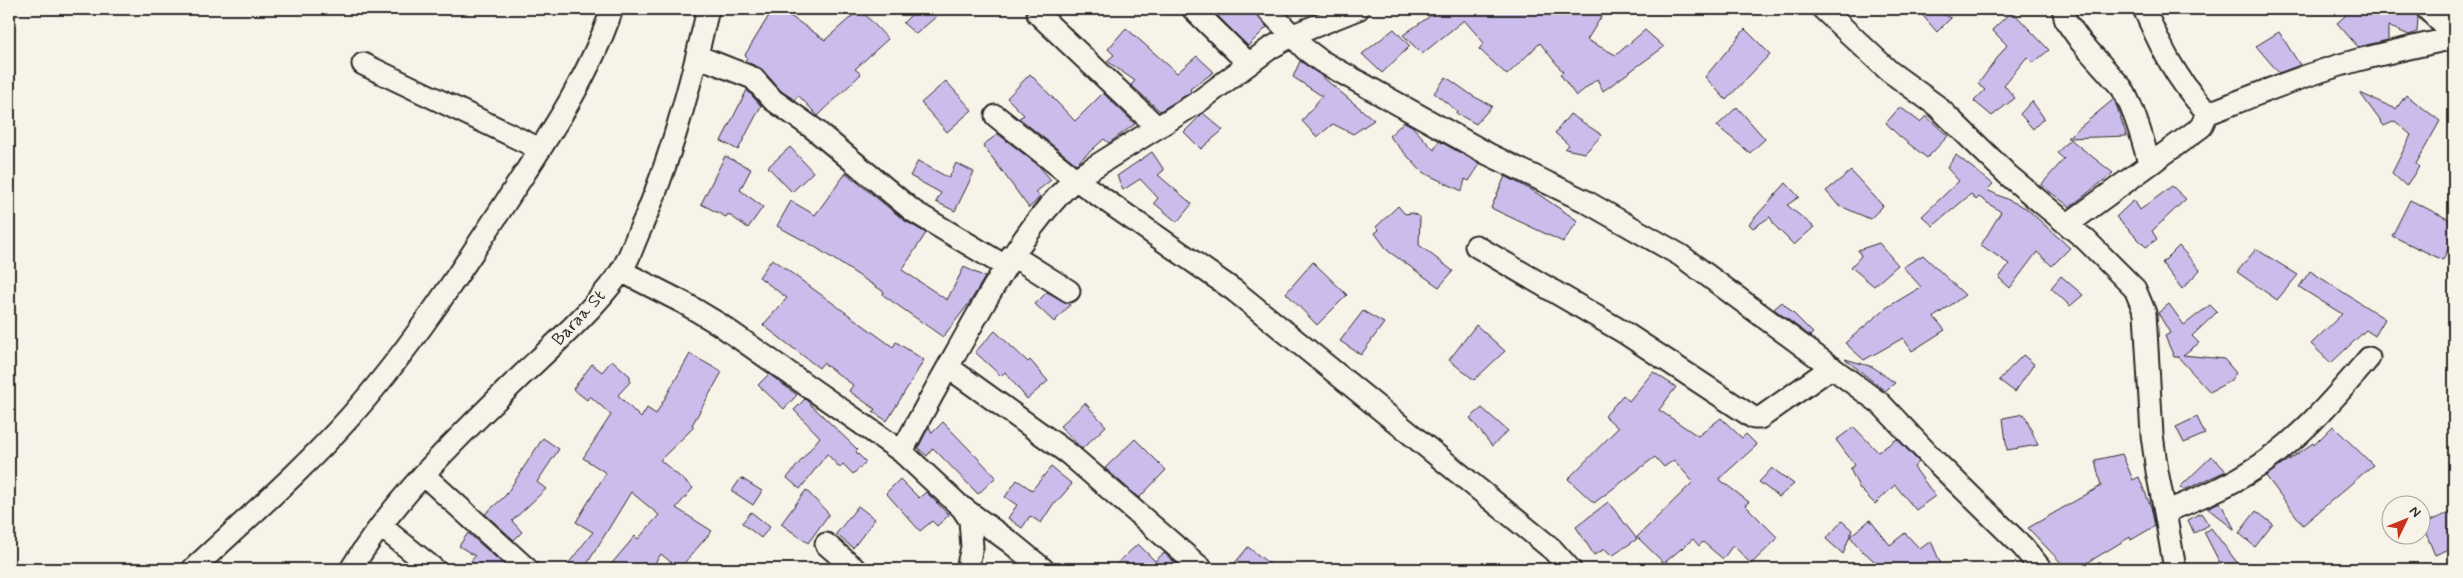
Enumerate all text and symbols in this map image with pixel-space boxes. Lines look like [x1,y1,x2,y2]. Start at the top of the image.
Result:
street label: Baraa St [547,284,611,351]
north arrow [2380,496,2430,546]
text: N [2405,502,2425,521]

